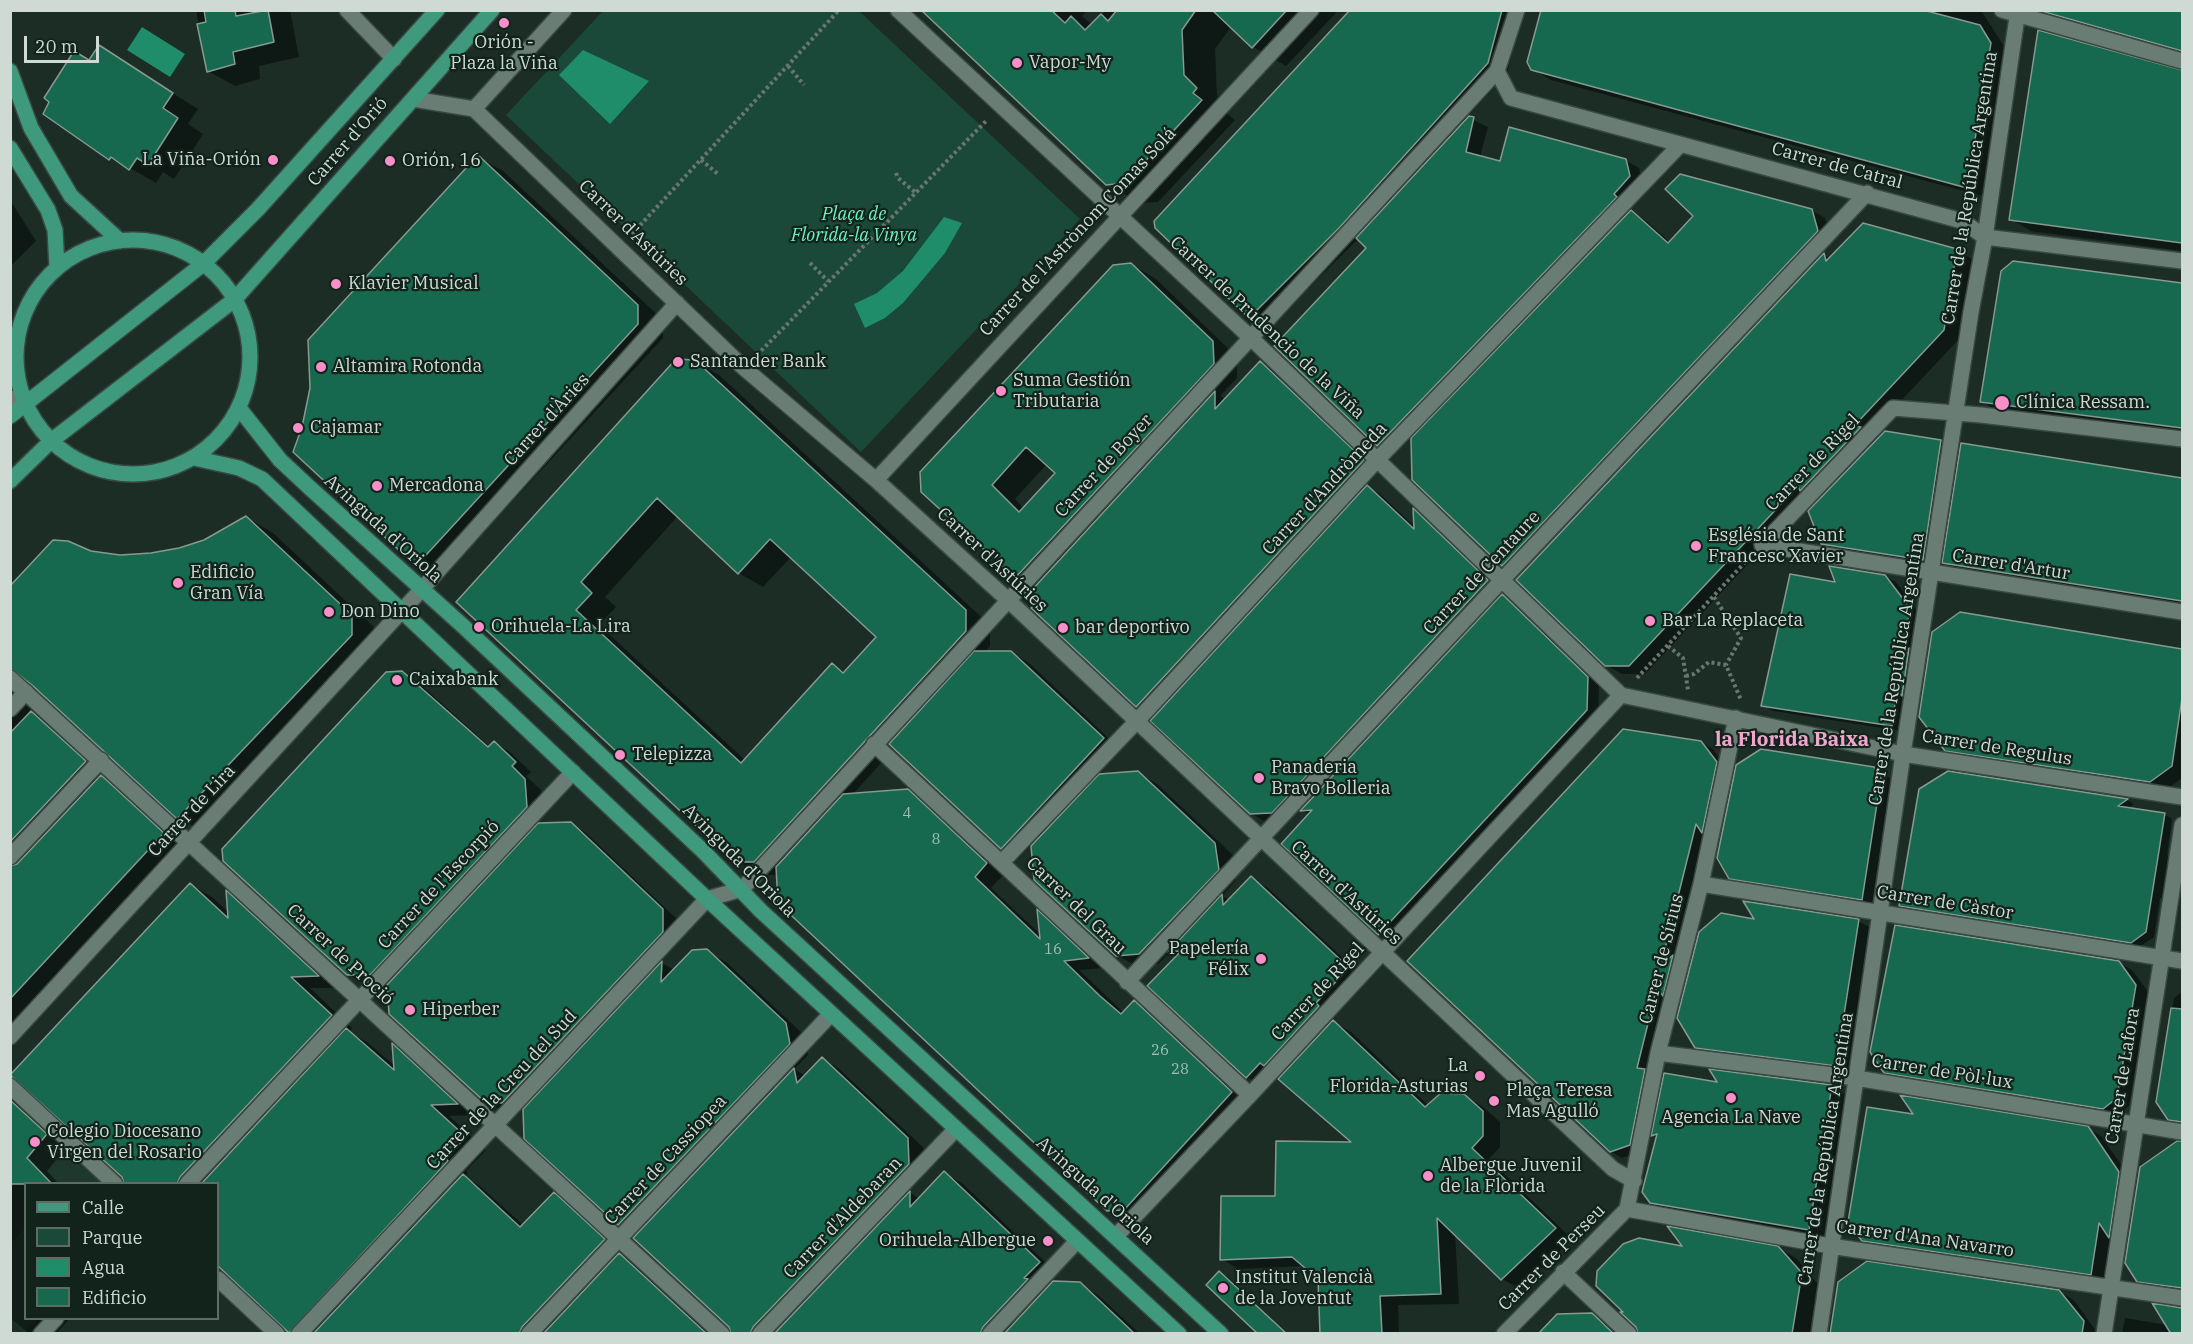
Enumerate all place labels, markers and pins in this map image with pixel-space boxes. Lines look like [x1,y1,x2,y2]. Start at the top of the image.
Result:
marker: Orión - Plaza la Viña [497,16,511,30]
place label: Orión - Plaza la Viña [450,32,558,74]
place label: Vapor-My [1029,52,1111,74]
marker: Vapor-My [1010,56,1024,70]
place label: La Viña-Orión [142,149,261,171]
place label: Orión, 16 [402,150,481,172]
marker: La Viña-Orión [266,153,280,167]
marker: Orión, 16 [383,154,397,168]
place label: Klavier Musical [348,273,479,295]
marker: Klavier Musical [329,277,343,291]
place label: Santander Bank [690,351,826,373]
marker: Santander Bank [671,355,685,369]
place label: Altamira Rotonda [333,356,482,378]
marker: Altamira Rotonda [314,360,328,374]
place label: Suma Gestión Tributaria [1013,370,1131,412]
marker: Suma Gestión Tributaria [994,384,1008,398]
place label: Clínica Ressam. [2016,392,2150,414]
marker: Clínica Ressam. [1993,394,2011,412]
place label: Cajamar [310,417,382,439]
marker: Cajamar [291,421,305,435]
place label: Mercadona [389,475,484,497]
marker: Mercadona [370,479,384,493]
place label: Església de Sant Francesc Xavier [1708,525,1844,568]
marker: Església de Sant Francesc Xavier [1689,539,1703,553]
place label: Edificio Gran Vía [190,562,264,604]
marker: Edificio Gran Vía [171,576,185,590]
place label: Don Dino [341,601,420,623]
marker: Don Dino [322,605,336,619]
place label: Bar La Replaceta [1662,610,1803,632]
marker: Bar La Replaceta [1643,614,1657,628]
place label: Orihuela-La Lira [491,616,631,638]
place label: bar deportivo [1075,617,1190,639]
marker: Orihuela-La Lira [472,620,486,634]
marker: bar deportivo [1056,621,1070,635]
place label: Caixabank [409,669,499,691]
marker: Caixabank [390,673,404,687]
place label: Telepizza [632,744,712,766]
marker: Telepizza [613,748,627,762]
place label: Panaderia Bravo Bolleria [1271,757,1391,800]
marker: Panaderia Bravo Bolleria [1252,771,1266,785]
place label: Papelería Félix [1169,938,1249,980]
marker: Papelería Félix [1254,952,1268,966]
place label: Hiperber [422,999,499,1021]
marker: Hiperber [403,1003,417,1017]
place label: La Florida-Asturias [1329,1055,1468,1098]
marker: La Florida-Asturias [1473,1069,1487,1083]
place label: Plaça Teresa Mas Agulló [1506,1080,1613,1122]
marker: Agencia La Nave [1724,1091,1738,1105]
marker: Plaça Teresa Mas Agulló [1487,1094,1501,1108]
place label: Agencia La Nave [1661,1107,1801,1129]
place label: Colegio Diocesano Virgen del Rosario [47,1121,202,1164]
marker: Colegio Diocesano Virgen del Rosario [28,1135,42,1149]
place label: Albergue Juvenil de la Florida [1440,1155,1582,1198]
marker: Albergue Juvenil de la Florida [1421,1169,1435,1183]
place label: Orihuela-Albergue [879,1230,1036,1252]
marker: Orihuela-Albergue [1041,1234,1055,1248]
place label: Institut Valencià de la Joventut [1235,1267,1373,1310]
marker: Institut Valencià de la Joventut [1216,1281,1230,1295]

